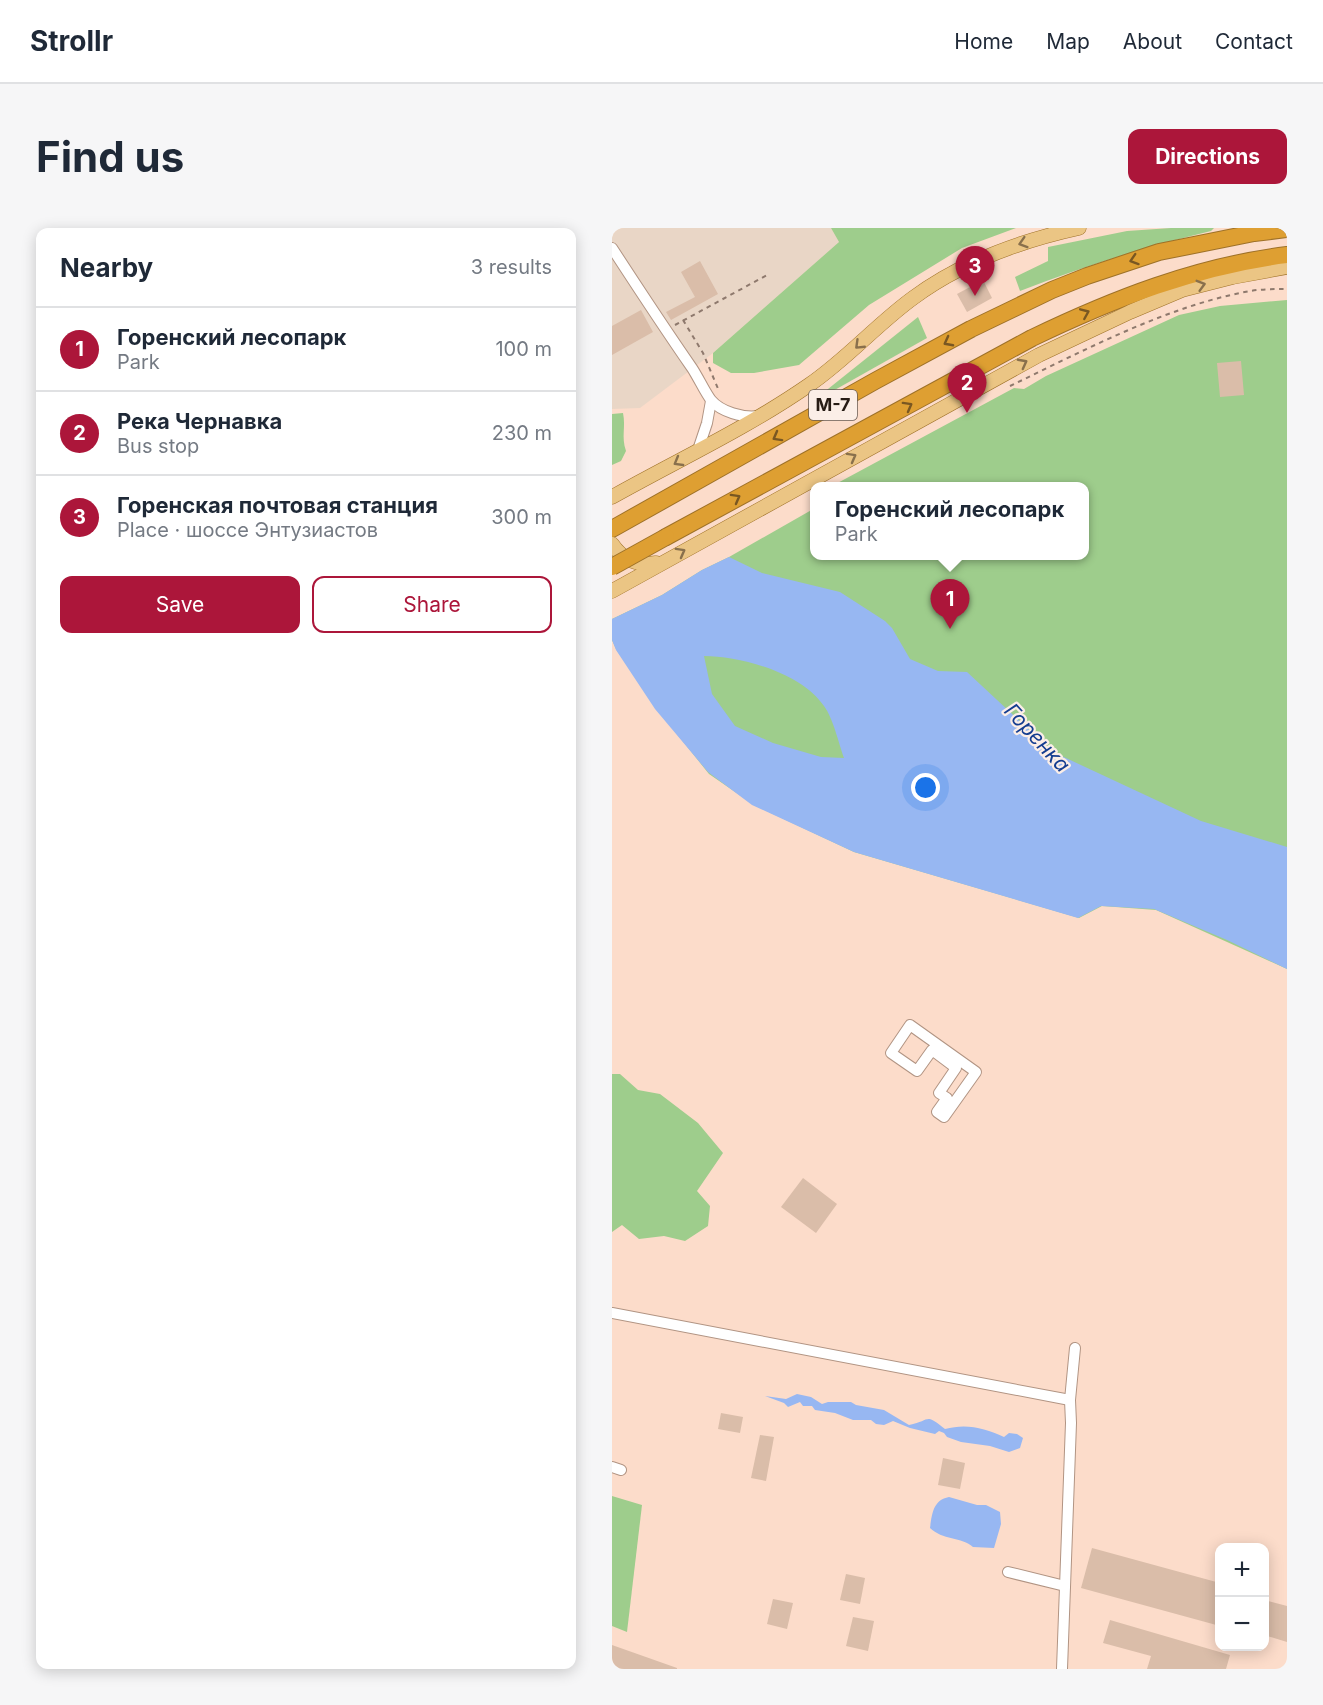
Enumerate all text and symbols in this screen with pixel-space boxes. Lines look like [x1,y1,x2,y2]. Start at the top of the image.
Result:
text: Strollr [30,24,113,58]
text: Home [954,29,1013,54]
text: Map [1046,29,1090,54]
text: About [1123,29,1182,54]
text: Contact [1215,29,1293,54]
button: Directions [1128,129,1287,184]
text: Find us [36,131,184,182]
one-way arrow [1018,236,1029,248]
pin: 3 [956,247,994,296]
text: Nearby [60,252,153,283]
one-way arrow [1129,252,1140,265]
text: 3 results [471,255,552,279]
one-way arrow [1195,280,1206,292]
one-way arrow [1079,308,1090,320]
text: Горенский лесопарк [117,324,346,350]
one-way arrow [943,335,954,346]
text: 1 [75,337,84,361]
text: 100 m [495,337,552,361]
one-way arrow [856,338,867,349]
text: Park [117,350,160,374]
one-way arrow [1017,359,1027,370]
pin: 2 [948,364,986,413]
road number: М-7 [809,390,857,420]
one-way arrow [901,401,912,413]
text: Река Чернавка [117,408,282,434]
text: 2 [73,421,86,445]
text: 230 m [492,421,552,445]
one-way arrow [773,430,783,441]
text: Bus stop [117,434,199,458]
one-way arrow [845,453,856,464]
one-way arrow [674,455,684,466]
popup [810,482,1089,560]
text: Горенская почтовая станция [117,492,438,518]
one-way arrow [730,494,740,505]
text: Горенский лесопарк [835,496,1064,522]
text: 3 [73,505,86,529]
text: 300 m [491,505,552,529]
text: Place · шоссе Энтузиастов [117,518,378,542]
text: Park [835,522,878,546]
one-way arrow [675,547,685,559]
button: Save [60,576,300,633]
button: Share [312,576,552,633]
pin: 1 [930,580,970,629]
water label: Горенка [999,698,1075,777]
your location [911,773,940,802]
map controls [1215,1543,1269,1651]
button: + [1215,1543,1269,1597]
button: − [1215,1597,1269,1651]

